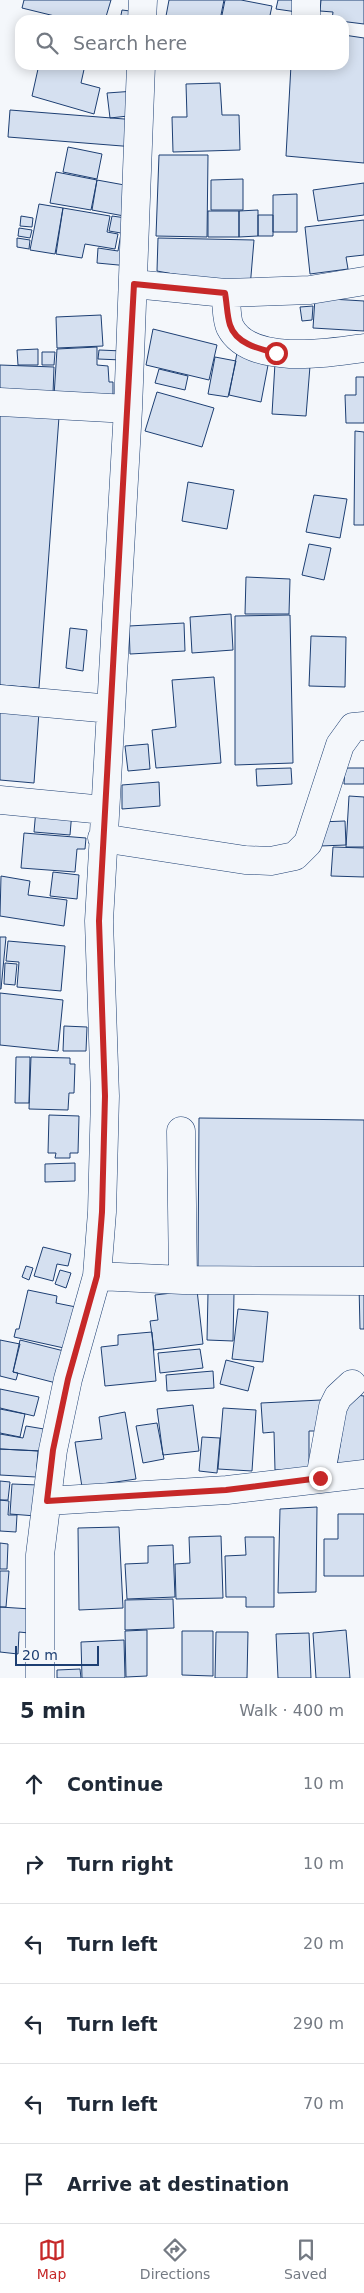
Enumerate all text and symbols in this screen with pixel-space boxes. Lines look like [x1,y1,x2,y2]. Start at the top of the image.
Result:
search box [15,15,349,70]
icon: search [33,29,61,57]
text: Search here [73,32,187,54]
route start [265,342,288,365]
route end [309,1467,332,1490]
scale bar [15,1643,99,1666]
text: 20 m [22,1647,58,1663]
text: 5 min [20,1699,86,1723]
text: Walk · 400 m [239,1701,344,1720]
icon: ahead [20,1770,48,1798]
text: Continue [67,1773,163,1795]
text: 10 m [303,1774,344,1793]
icon: right [20,1850,48,1878]
text: Turn right [67,1853,173,1875]
text: 10 m [303,1854,344,1873]
icon: left [20,1930,48,1958]
text: Turn left [67,1933,158,1955]
text: 20 m [303,1934,344,1953]
icon: left [20,2010,48,2038]
text: Turn left [67,2013,158,2035]
text: 290 m [293,2014,344,2033]
icon: left [20,2090,48,2118]
text: Turn left [67,2093,158,2115]
text: 70 m [303,2094,344,2113]
icon: arrive [20,2170,48,2198]
text: Arrive at destination [67,2173,289,2195]
tab: Map [37,2236,66,2282]
tab: Directions [140,2236,210,2282]
tab: Saved [284,2236,327,2282]

